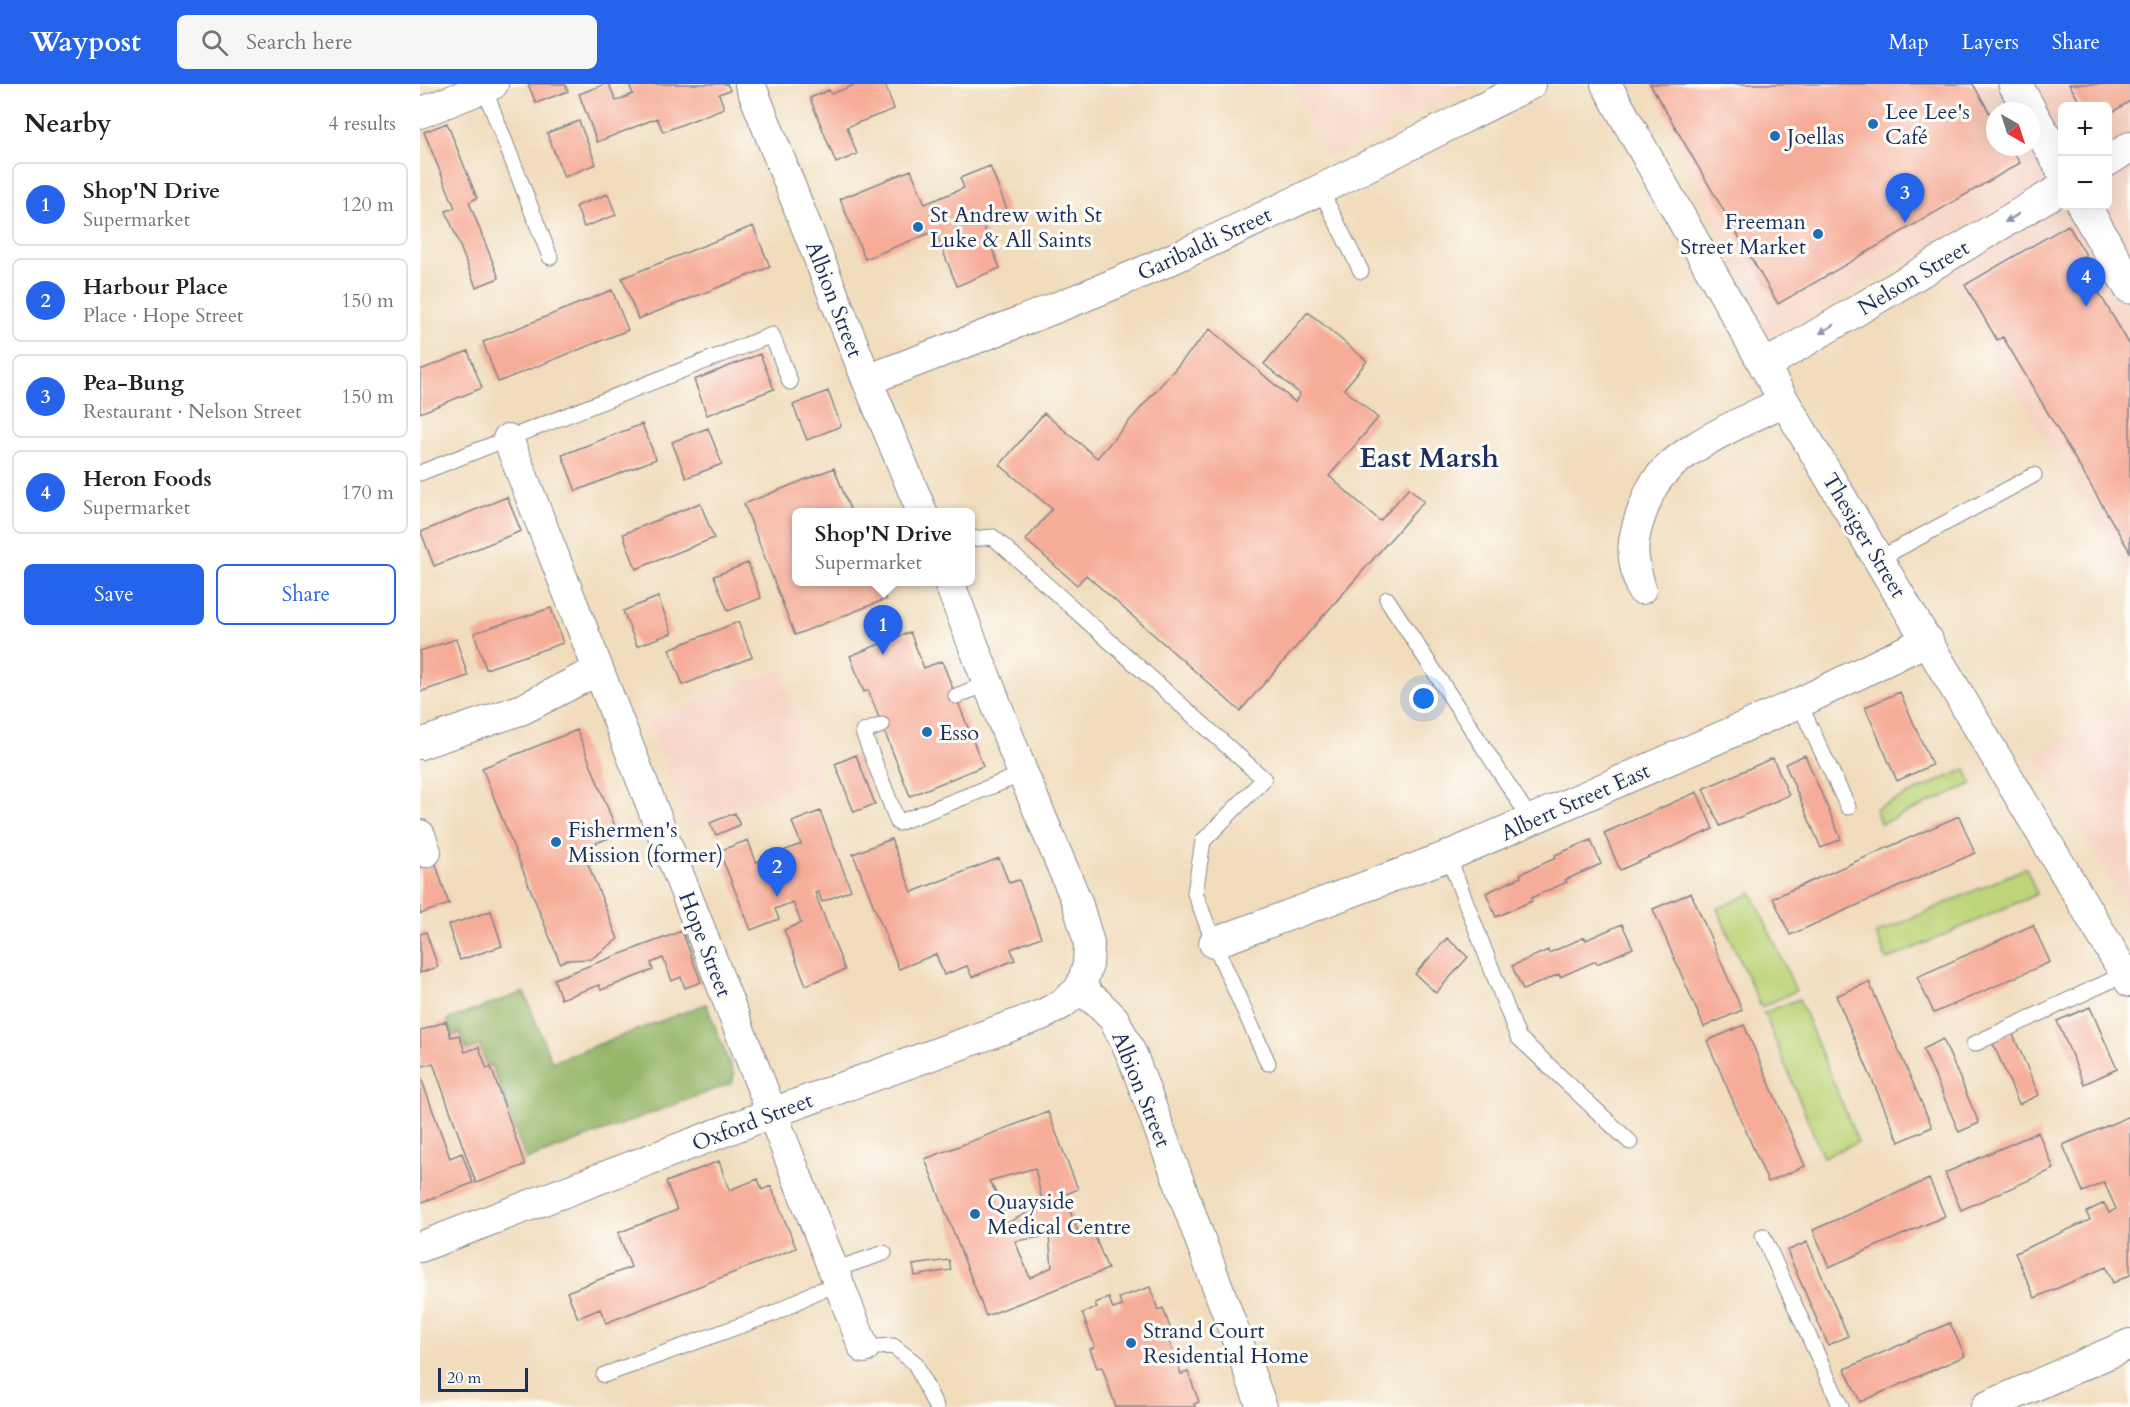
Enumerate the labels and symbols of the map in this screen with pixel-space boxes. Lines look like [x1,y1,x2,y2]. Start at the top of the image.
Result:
place label: Lee Lee's Café [1885,97,1970,152]
north arrow [1986,102,2040,156]
marker: Lee Lee's Café [1866,117,1880,131]
place label: Joellas [1784,122,1844,152]
marker: Joellas [1768,129,1782,143]
pin: 3 [1886,174,1924,223]
place label: St Andrew with St Luke & All Saints [930,200,1102,255]
street label: Garibaldi Street [1132,200,1276,288]
place label: Freeman Street Market [1680,207,1806,262]
one-way arrow [2004,212,2020,223]
marker: St Andrew with St Luke & All Saints [911,220,925,234]
marker: Freeman Street Market [1811,227,1825,241]
street label: Nelson Street [1852,233,1975,323]
street label: Albion Street [798,237,870,362]
pin: 4 [2066,258,2106,307]
one-way arrow [1819,323,1835,334]
district label: East Marsh [1359,439,1499,477]
street label: Thesiger Street [1815,467,1913,604]
pin: 1 [864,606,902,655]
your location [1409,684,1438,713]
place label: Esso [939,718,979,748]
marker: Esso [920,725,934,739]
street label: Albert Street East [1496,756,1655,848]
place label: Fishermen's Mission (former) [568,815,723,870]
marker: Fishermen's Mission (former) [549,835,563,849]
pin: 2 [758,848,796,897]
street label: Hope Street [671,887,739,1002]
street label: Albion Street [1104,1027,1178,1152]
street label: Oxford Street [688,1085,817,1159]
place label: Quayside Medical Centre [987,1187,1131,1242]
marker: Quayside Medical Centre [968,1207,982,1221]
place label: Strand Court Residential Home [1143,1316,1309,1371]
marker: Strand Court Residential Home [1124,1336,1138,1350]
scale bar [438,1365,528,1392]

